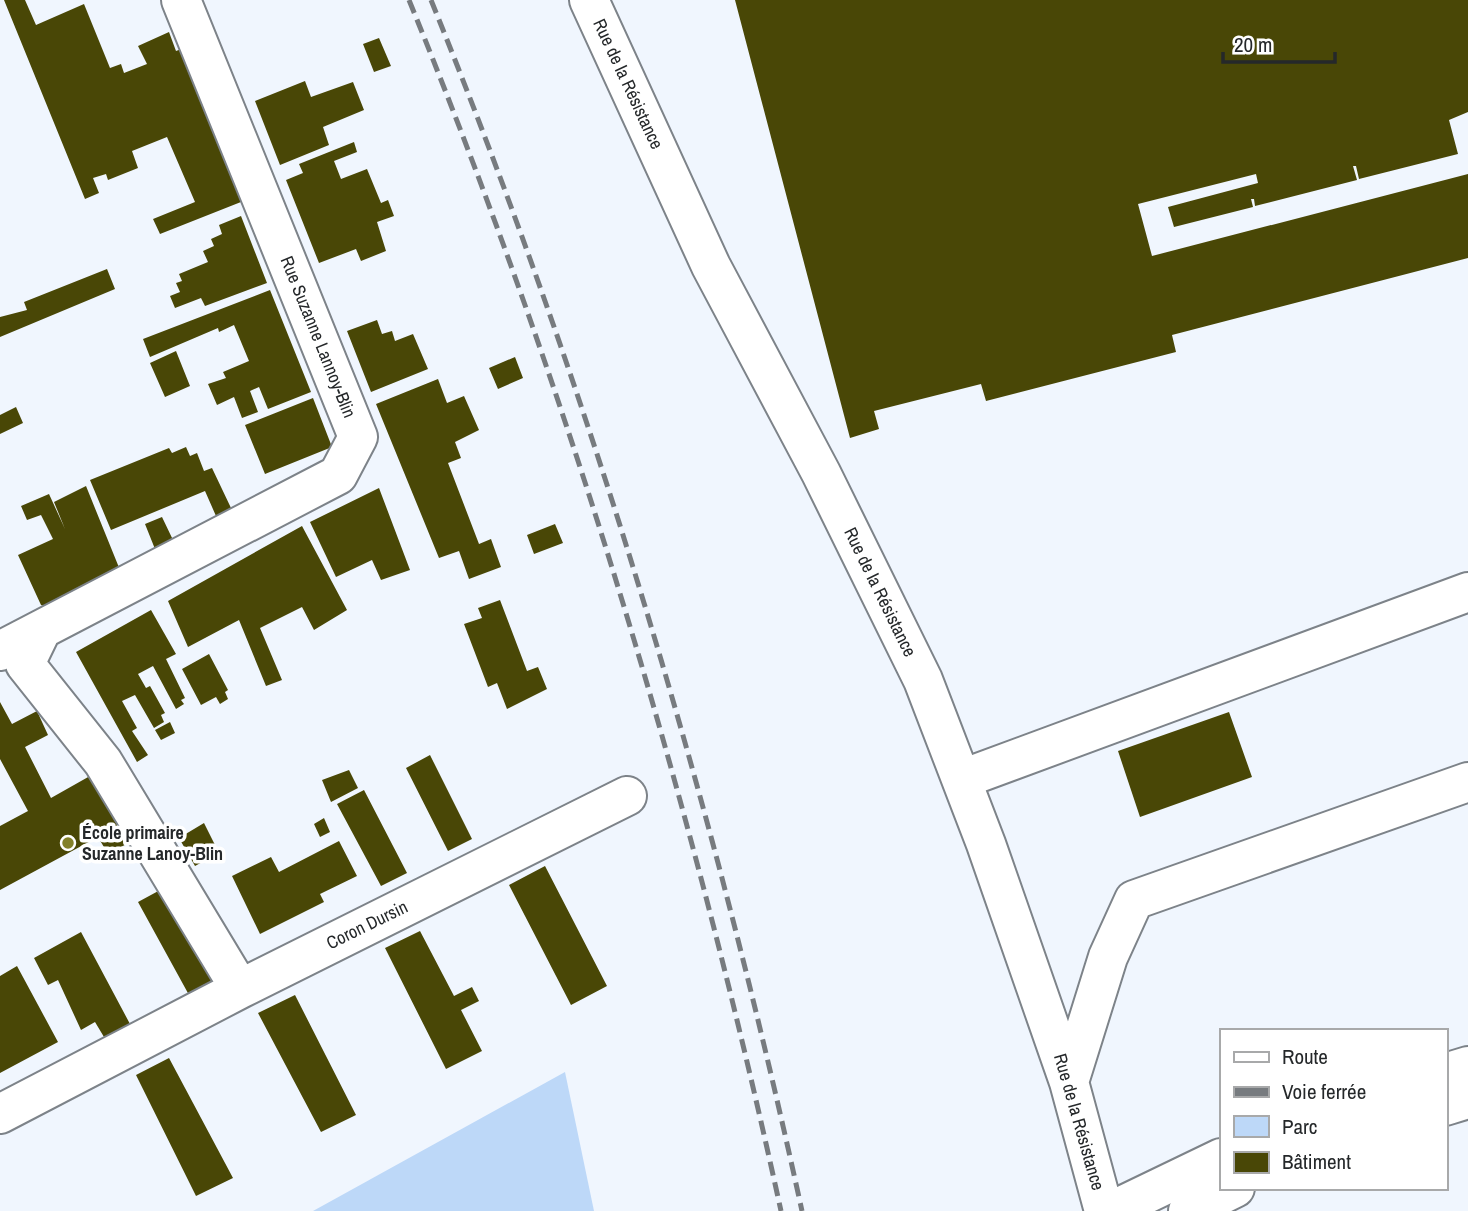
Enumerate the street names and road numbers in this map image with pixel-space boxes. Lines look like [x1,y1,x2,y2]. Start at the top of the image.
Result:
street label: Rue de la Résistance [587,15,670,153]
street label: Rue Suzanne Lannoy-Blin [275,252,362,421]
street label: Rue de la Résistance [838,523,923,661]
street label: Coron Dursin [322,894,412,955]
street label: Rue de la Résistance [1048,1051,1111,1193]

